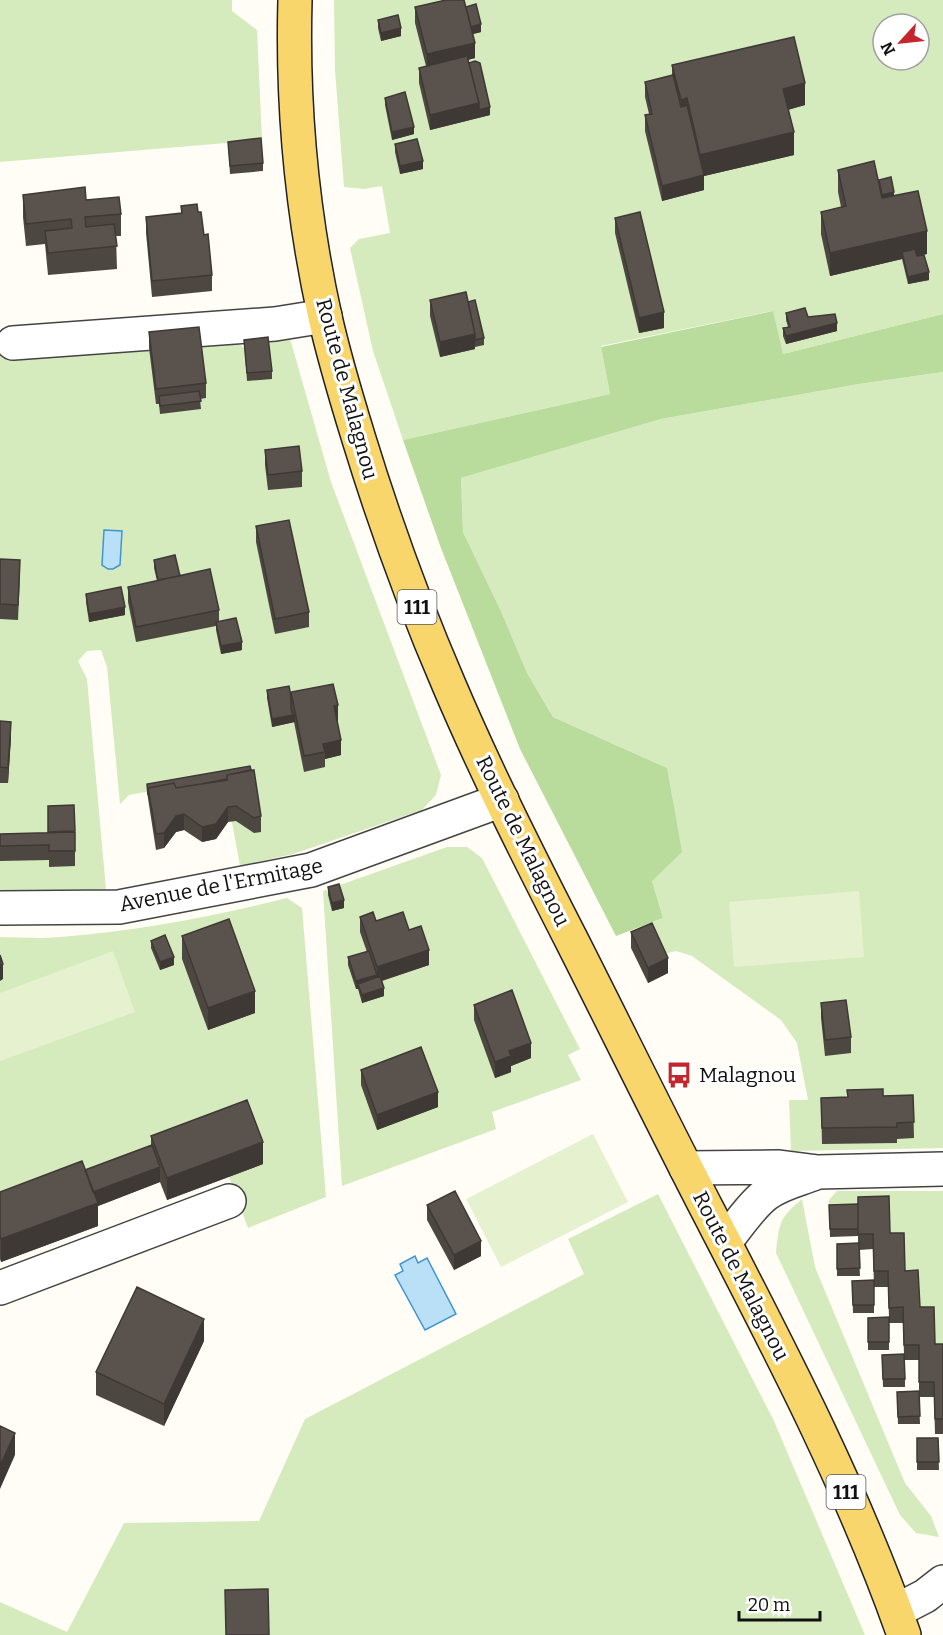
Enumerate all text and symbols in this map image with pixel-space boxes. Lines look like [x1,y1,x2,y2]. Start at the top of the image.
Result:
north arrow [871,12,931,72]
text: N [877,39,899,58]
street label: Route de Malagnou [310,296,384,482]
road number: 111 [398,590,436,624]
street label: Route de Malagnou [470,751,576,931]
street label: Avenue de l'Ermitage [117,853,325,917]
bus stop icon: Malagnou [664,1060,694,1090]
place label: Malagnou [699,1062,796,1088]
street label: Route de Malagnou [687,1187,795,1365]
road number: 111 [826,1475,866,1509]
scale bar [739,1584,820,1622]
text: 20 m [748,1594,790,1616]

